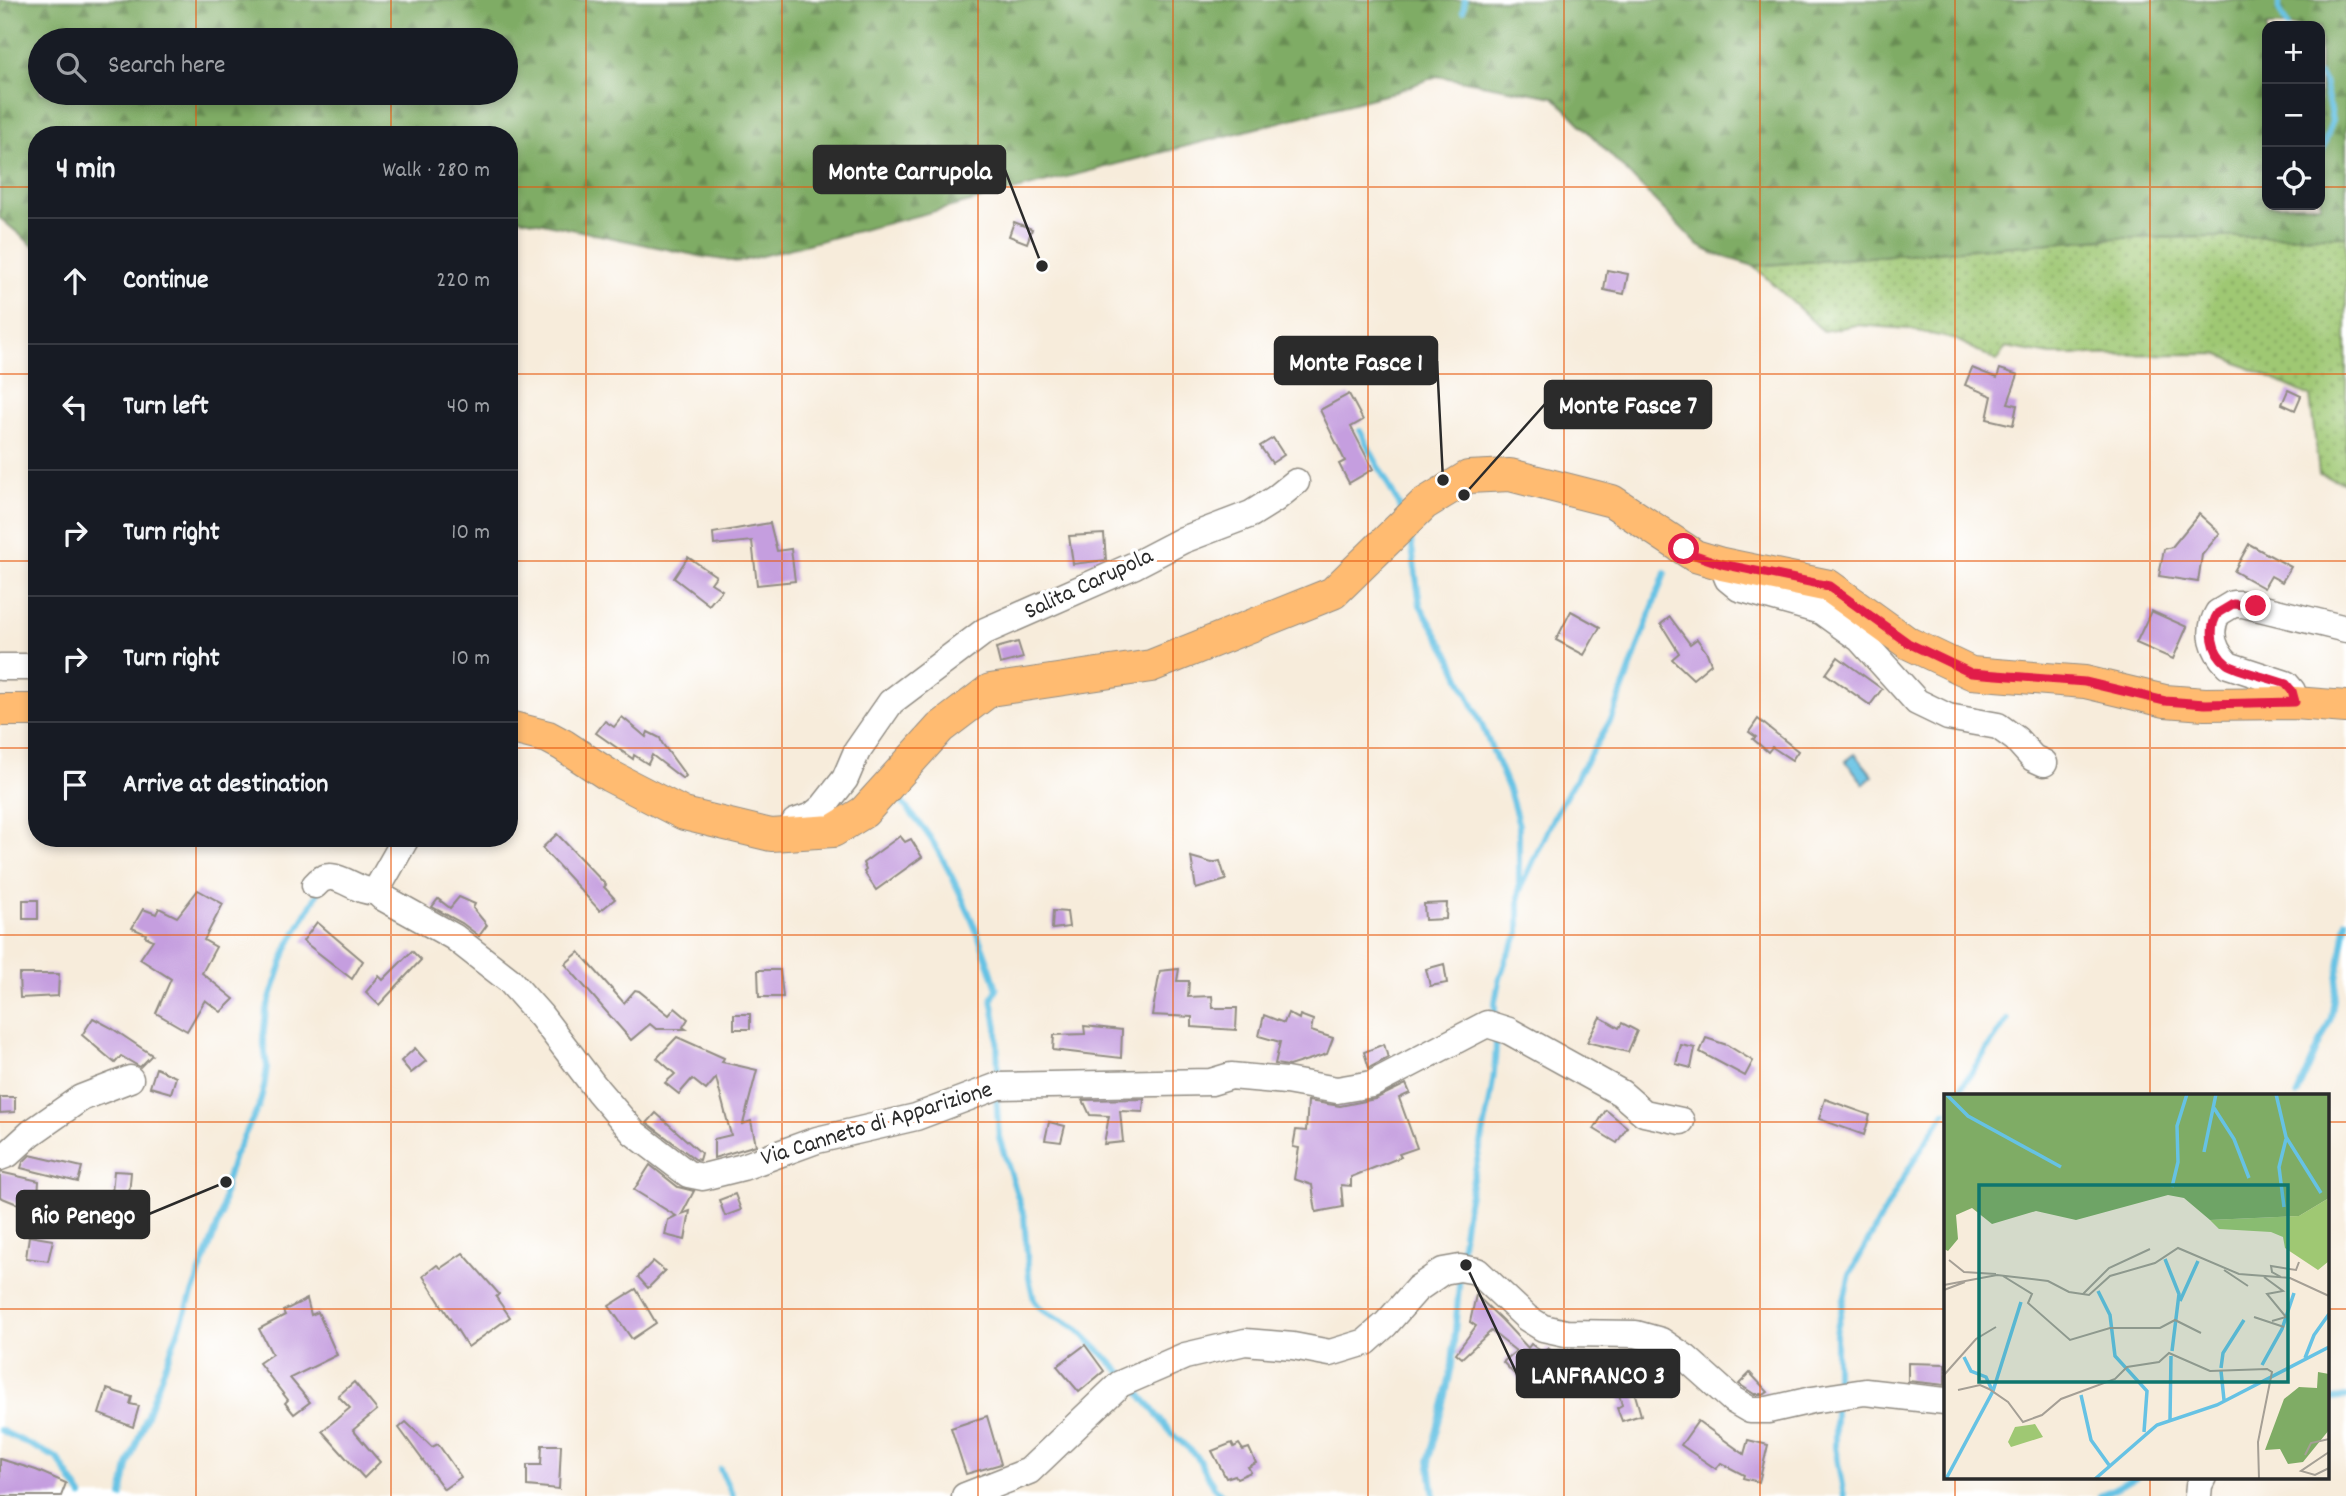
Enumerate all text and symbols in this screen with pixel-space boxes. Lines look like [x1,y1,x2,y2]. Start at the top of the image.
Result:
map controls [2262,21,2325,210]
button: + [2262,21,2325,84]
search box [28,28,518,105]
icon: search [52,48,90,86]
text: Search here [108,48,226,85]
button: − [2262,84,2325,147]
callout: Monte Carrupola [814,146,1005,193]
button: locate [2262,147,2325,210]
text: 4 min [56,150,115,193]
text: Walk · 280 m [382,155,490,188]
text: Monte Carrupola [828,155,992,192]
icon: ahead [56,262,94,300]
text: Continue [123,263,208,300]
text: 220 m [436,265,490,298]
callout: Monte Fasce 1 [1275,337,1437,384]
text: Monte Fasce 1 [1289,346,1423,383]
callout: Monte Fasce 7 [1545,381,1711,428]
icon: left [56,388,94,426]
text: Turn left [123,389,209,426]
text: Monte Fasce 7 [1559,389,1697,426]
text: 40 m [447,391,490,424]
icon: right [56,514,94,552]
text: Turn right [123,515,220,552]
text: 10 m [451,517,490,550]
route start [1668,533,1699,564]
street label: Salita Carupola [1019,540,1160,630]
route end [2240,590,2271,621]
icon: right [56,640,94,678]
text: Turn right [123,641,220,678]
text: 10 m [451,643,490,676]
icon: arrive [56,766,94,804]
text: Arrive at destination [123,767,328,804]
street label: Via Canneto di Apparizione [757,1074,997,1176]
inset map [1944,1094,2328,1478]
callout: Rio Penego [17,1191,149,1238]
text: Rio Penego [31,1199,136,1236]
callout: LANFRANCO 3 [1517,1350,1679,1397]
text: LANFRANCO 3 [1531,1359,1665,1396]

